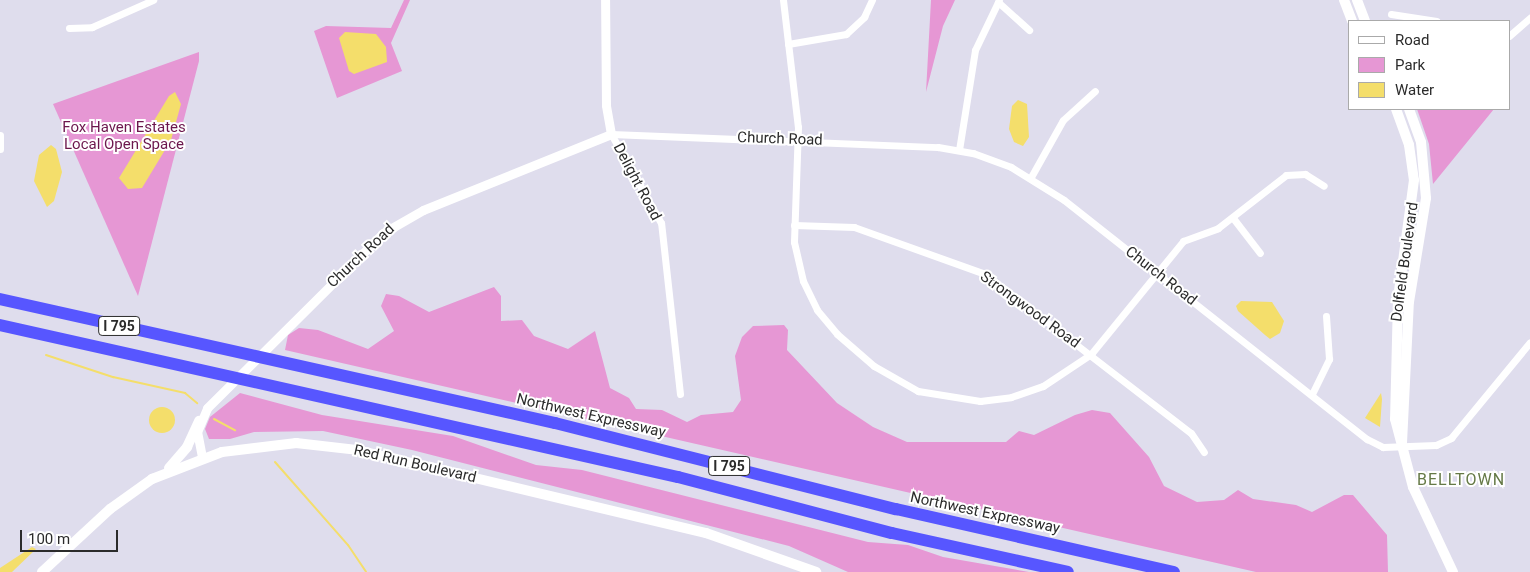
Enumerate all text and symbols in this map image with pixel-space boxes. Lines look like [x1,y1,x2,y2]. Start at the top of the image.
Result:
legend [1348,20,1510,110]
text: Road [1395,31,1429,49]
text: Park [1395,56,1425,74]
text: Water [1395,81,1434,99]
park label: Fox Haven Estates Local Open Space [62,118,186,153]
street label: Church Road [737,129,823,149]
street label: Delight Road [609,140,665,224]
street label: Dolfield Boulevard [1388,201,1422,323]
street label: Church Road [324,220,398,292]
street label: Church Road [1122,243,1200,309]
street label: Strongwood Road [977,268,1083,352]
road number: I 795 [98,314,140,338]
street label: Northwest Expressway [515,390,667,442]
street label: Red Run Boulevard [352,441,478,487]
road number: I 795 [708,454,750,478]
district label: BELLTOWN [1416,470,1506,490]
street label: Northwest Expressway [908,488,1062,538]
scale bar [22,520,120,552]
text: 100 m [28,530,70,548]

